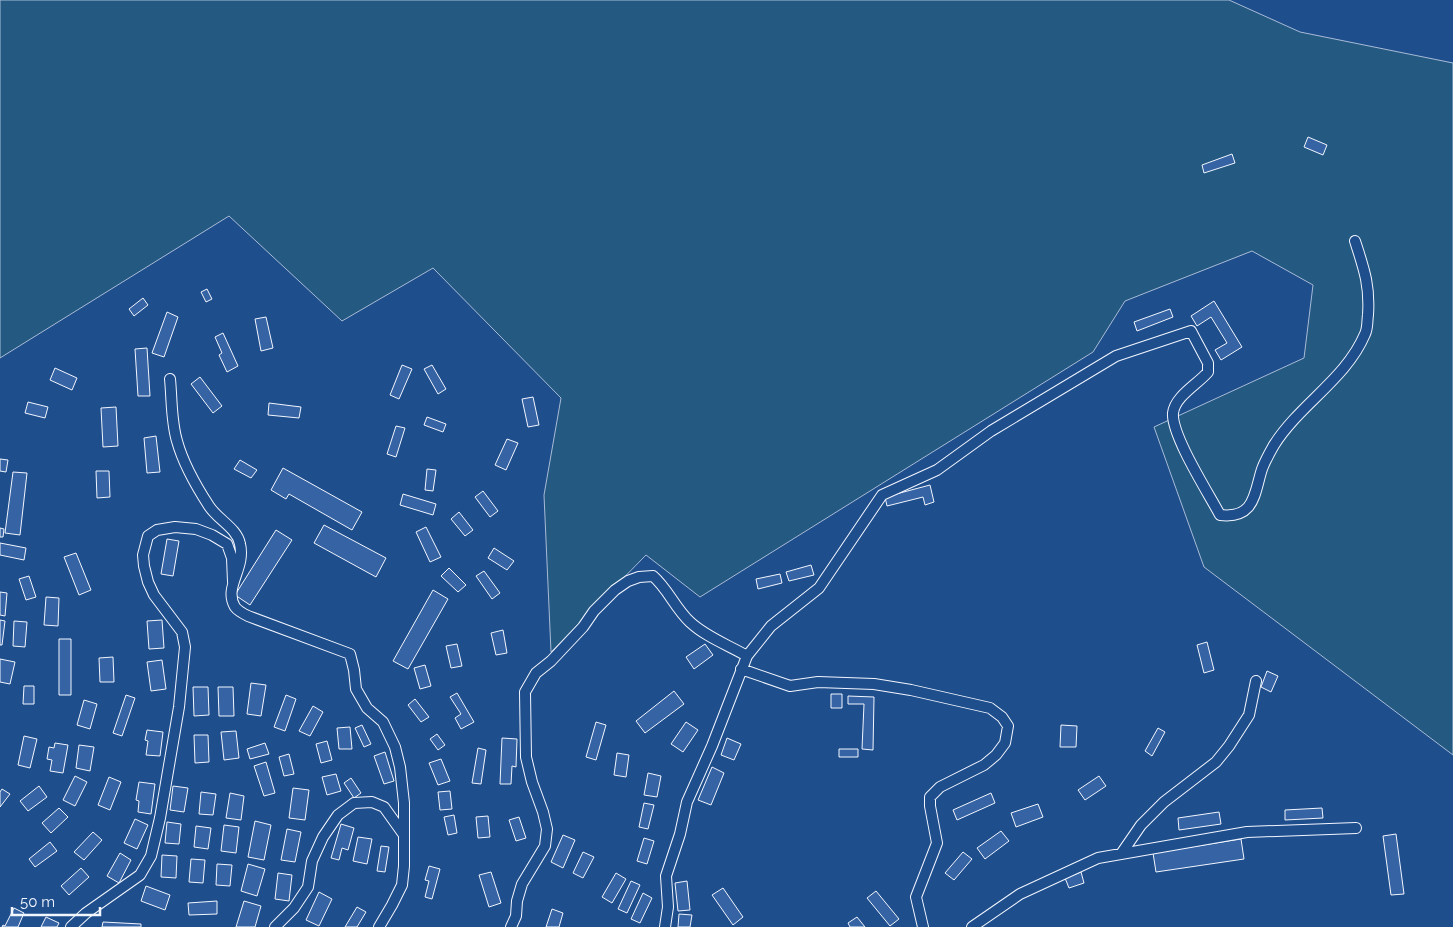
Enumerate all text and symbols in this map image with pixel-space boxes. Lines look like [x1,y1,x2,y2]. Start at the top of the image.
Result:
scale bar [12,884,100,916]
text: 50 m [20,893,55,911]

